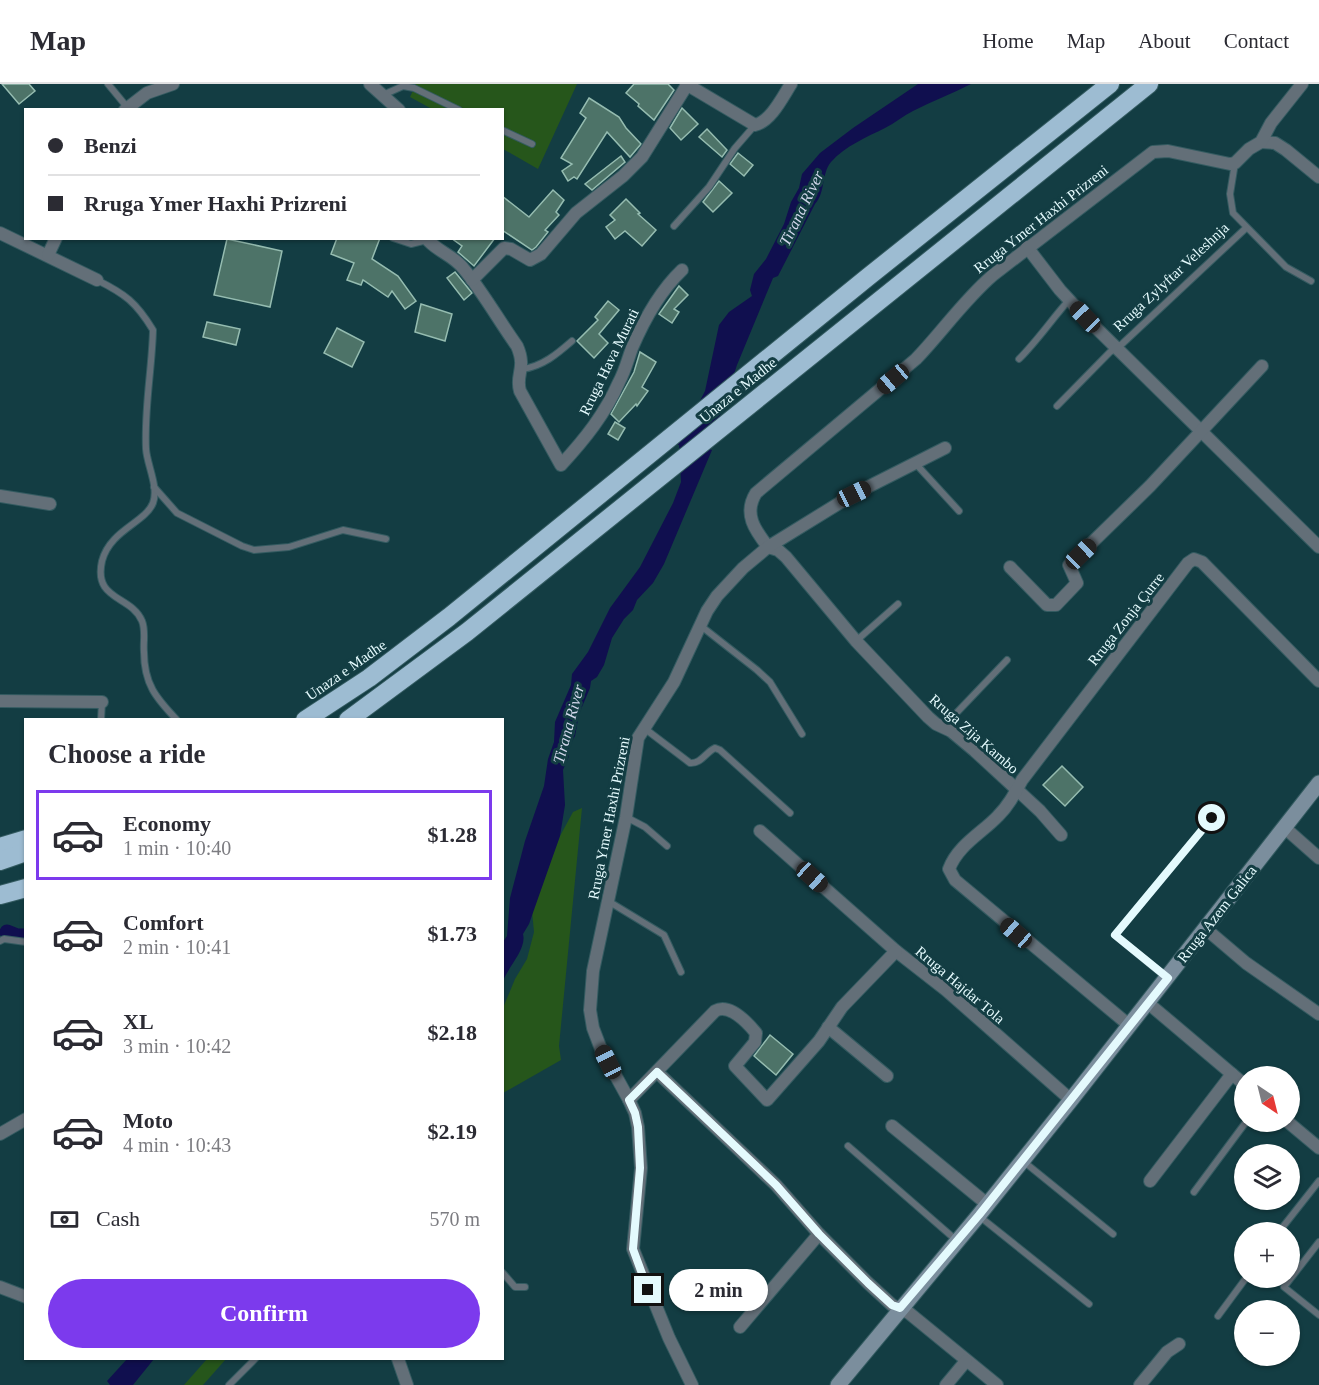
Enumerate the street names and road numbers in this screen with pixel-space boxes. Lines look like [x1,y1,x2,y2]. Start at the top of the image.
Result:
street label: Rruga Ymer Haxhi Prizreni [971,162,1111,276]
street label: Rruga Zylyftar Veleshnja [1110,219,1232,334]
street label: Rruga Hava Murati [576,306,642,418]
street label: Unaza e Madhe [696,354,780,426]
street label: Rruga Zonja Çurre [1085,569,1167,669]
street label: Unaza e Madhe [303,636,389,704]
street label: Rruga Zija Kambo [926,691,1022,777]
street label: Rruga Ymer Haxhi Prizreni [585,735,633,901]
street label: Rruga Azem Galica [1174,862,1260,966]
street label: Rruga Hajdar Tola [912,943,1008,1027]

